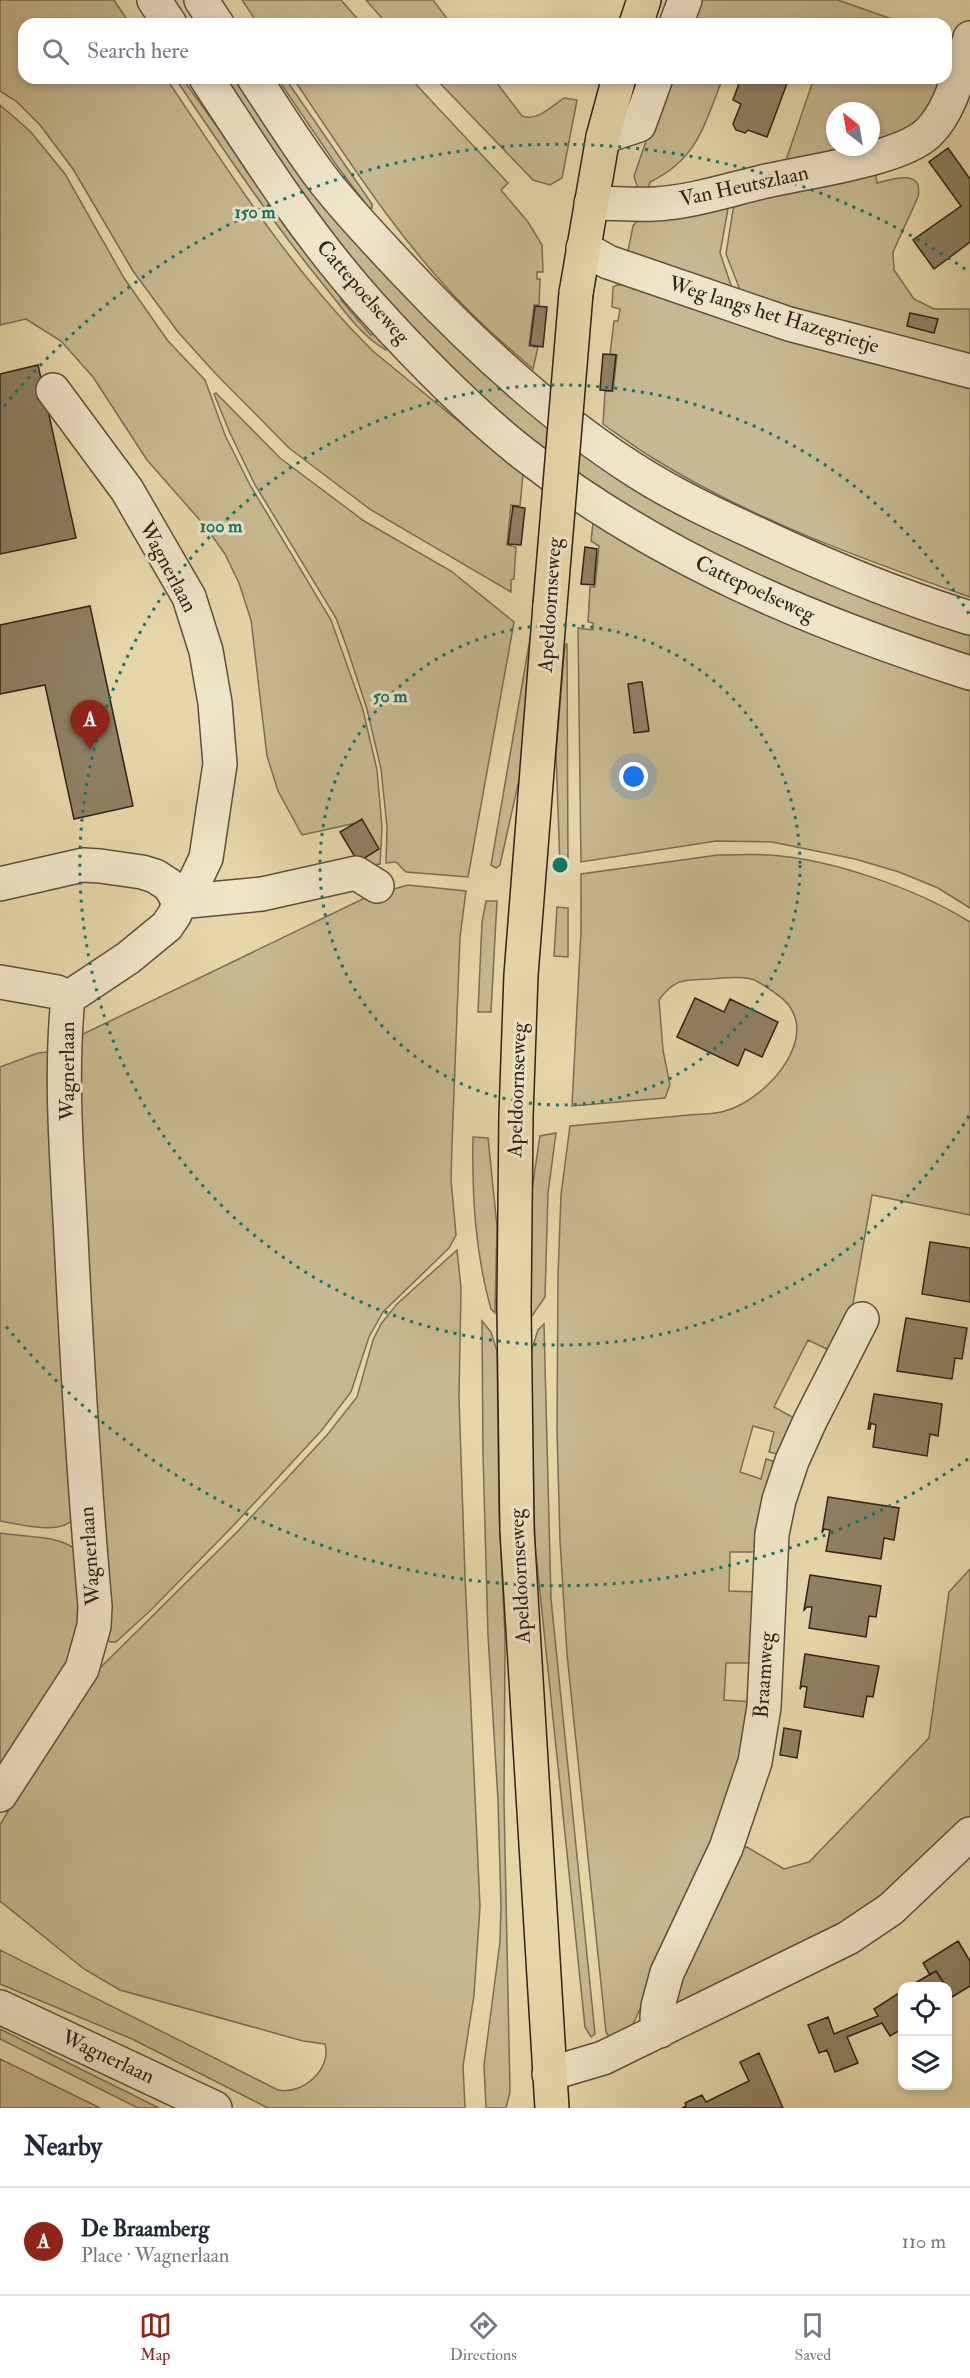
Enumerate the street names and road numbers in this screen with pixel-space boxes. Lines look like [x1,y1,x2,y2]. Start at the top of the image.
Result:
street label: Van Heutszlaan [677,159,811,213]
street label: Cattepoelseweg [310,234,416,350]
street label: Weg langs het Hazegrietje [665,270,883,360]
street label: Wagnerlaan [132,516,203,617]
street label: Apeldoornseweg [532,536,568,674]
street label: Cattepoelseweg [691,549,820,629]
street label: Wagnerlaan [54,1021,81,1122]
street label: Apeldoornseweg [501,1021,533,1159]
street label: Wagnerlaan [73,1505,107,1607]
street label: Apeldoornseweg [503,1507,537,1645]
street label: Braamweg [748,1630,781,1719]
street label: Wagnerlaan [56,2023,159,2090]

